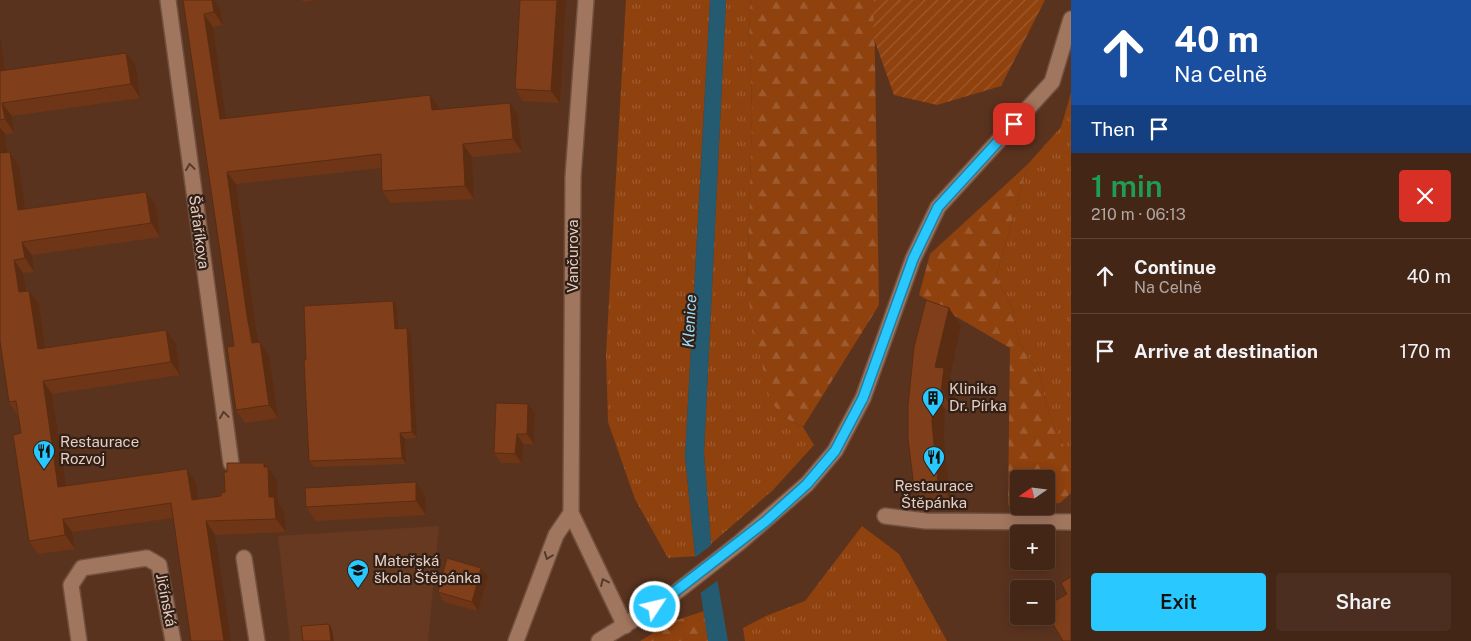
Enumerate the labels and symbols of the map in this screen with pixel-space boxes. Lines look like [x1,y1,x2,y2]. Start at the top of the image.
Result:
pin [993,103,1035,145]
one-way arrow [185,163,196,171]
street label: Šafaříkova [186,194,213,270]
street label: Vančurova [564,219,581,293]
water label: Klenice [679,294,700,348]
place label: Klinika Dr. Pírka [949,380,1007,414]
building icon: Klinika Dr. Pírka [921,386,945,417]
one-way arrow [220,410,230,419]
place label: Restaurace Rozvoj [60,433,139,467]
restaurant icon: Restaurace Rozvoj [32,439,56,470]
restaurant icon: Restaurace Štěpánka [922,445,946,476]
north arrow [1010,470,1055,515]
place label: Restaurace Štěpánka [894,477,974,511]
one-way arrow [544,551,554,559]
place label: Mateřská škola Štěpánka [374,552,481,586]
school or university icon: Mateřská škola Štěpánka [346,558,370,589]
street label: Jičínská [153,572,180,628]
one-way arrow [600,578,611,587]
position arrow [628,580,680,632]

